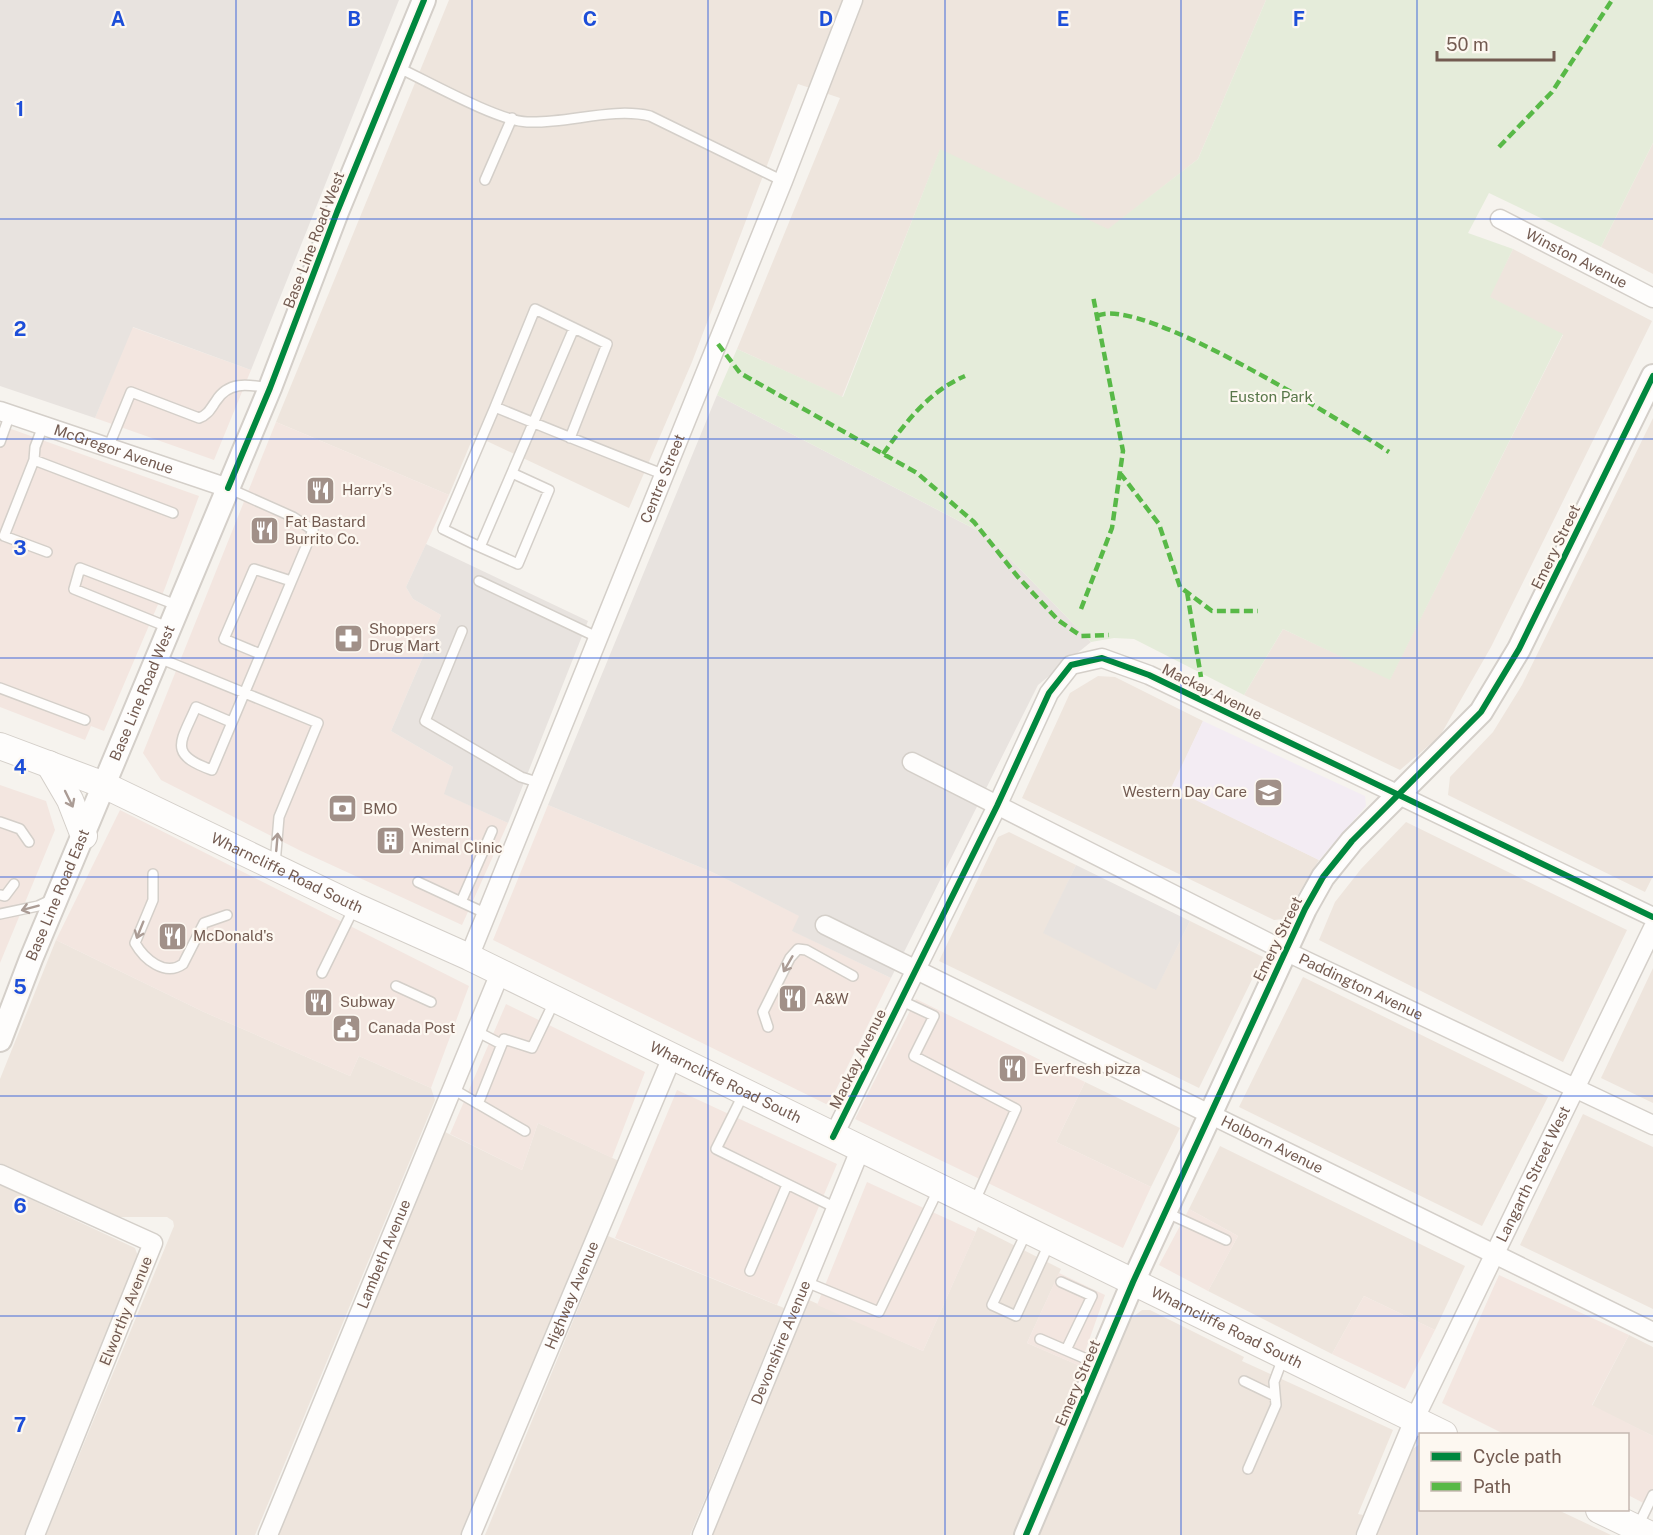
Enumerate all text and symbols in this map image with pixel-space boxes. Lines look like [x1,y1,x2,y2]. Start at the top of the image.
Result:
text: A [111,7,125,31]
text: B [347,7,361,31]
text: C [583,7,597,31]
text: D [819,7,833,31]
text: E [1057,7,1069,31]
text: F [1293,7,1305,31]
scale bar [1437,24,1554,62]
text: 50 m [1446,34,1489,55]
text: 1 [16,97,24,121]
street label: Base Line Road West [280,169,348,311]
street label: Winston Avenue [1523,225,1630,291]
text: 2 [14,317,26,341]
park label: Euston Park [1229,388,1313,405]
street label: McGregor Avenue [52,421,176,477]
street label: Centre Street [636,431,688,526]
restaurant icon: Harry's [305,474,337,506]
place label: Harry's [342,481,392,498]
street label: Emery Street [1528,502,1583,592]
place label: Fat Bastard Burrito Co. [285,513,366,547]
restaurant icon: Fat Bastard Burrito Co. [248,515,280,547]
text: 3 [13,536,27,560]
place label: Shoppers Drug Mart [369,620,440,654]
street label: Base Line Road West [106,622,178,763]
pharmacy icon: Shoppers Drug Mart [332,622,364,654]
street label: Mackay Avenue [1160,660,1265,723]
text: 4 [13,755,27,779]
school or university icon: Western Day Care [1252,776,1284,808]
place label: Western Day Care [1122,783,1247,800]
one-way arrow [63,790,75,808]
bank icon: BMO [326,793,358,825]
place label: BMO [363,800,397,817]
place label: Western Animal Clinic [411,822,503,856]
building icon: Western Animal Clinic [374,824,406,856]
street label: Base Line Road East [22,826,92,963]
street label: Wharncliffe Road South [208,829,366,916]
one-way arrow [272,833,283,853]
street label: Emery Street [1250,894,1305,984]
one-way arrow [20,903,39,914]
one-way arrow [133,920,144,939]
restaurant icon: McDonald's [156,920,188,952]
place label: McDonald's [193,927,273,944]
street label: Paddington Avenue [1296,950,1426,1023]
one-way arrow [782,955,794,972]
text: 5 [13,975,27,999]
restaurant icon: A&W [777,983,809,1015]
restaurant icon: Subway [303,986,335,1018]
place label: A&W [814,990,849,1007]
place label: Subway [340,993,395,1010]
street label: Mackay Avenue [826,1006,889,1111]
public building icon: Canada Post [331,1012,363,1044]
place label: Canada Post [368,1019,456,1036]
street label: Wharncliffe Road South [647,1038,804,1126]
restaurant icon: Everfresh pizza [997,1053,1029,1085]
place label: Everfresh pizza [1034,1060,1141,1077]
street label: Langarth Street West [1493,1103,1573,1245]
street label: Holborn Avenue [1218,1112,1326,1176]
text: 6 [13,1194,27,1218]
street label: Lambeth Avenue [353,1197,414,1311]
street label: Highway Avenue [541,1239,602,1352]
street label: Elworthy Avenue [96,1254,155,1368]
street label: Devonshire Avenue [747,1278,814,1407]
street label: Wharncliffe Road South [1148,1283,1305,1371]
street label: Emery Street [1052,1337,1103,1429]
text: 7 [14,1413,26,1437]
legend [1419,1433,1629,1511]
text: Cycle path [1473,1446,1562,1467]
text: Path [1473,1476,1511,1497]

